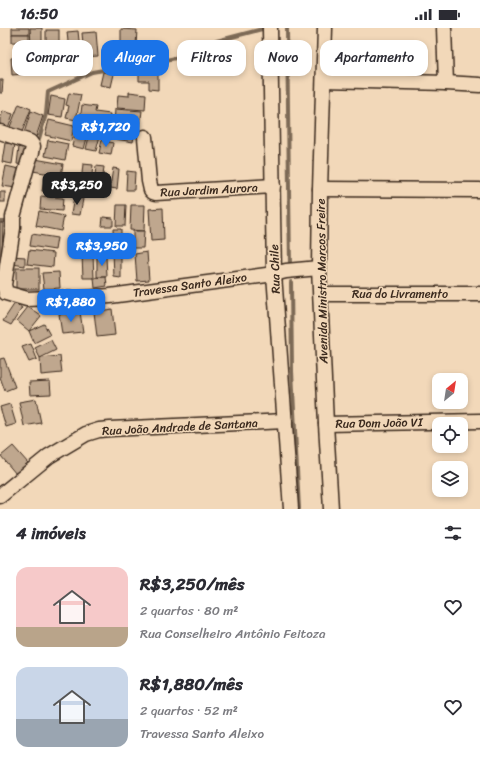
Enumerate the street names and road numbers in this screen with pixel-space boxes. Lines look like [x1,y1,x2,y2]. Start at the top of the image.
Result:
street label: Rua Jardim Aurora [160,176,258,204]
street label: Avenida Ministro Marcos Freire [310,198,334,365]
street label: Rua Chile [263,244,287,294]
street label: Travessa Santo Aleixo [132,266,248,304]
street label: Rua do Livramento [352,283,448,305]
street label: Rua Dom João VI [335,411,424,435]
street label: Rua João Andrade de Santana [102,412,258,442]

